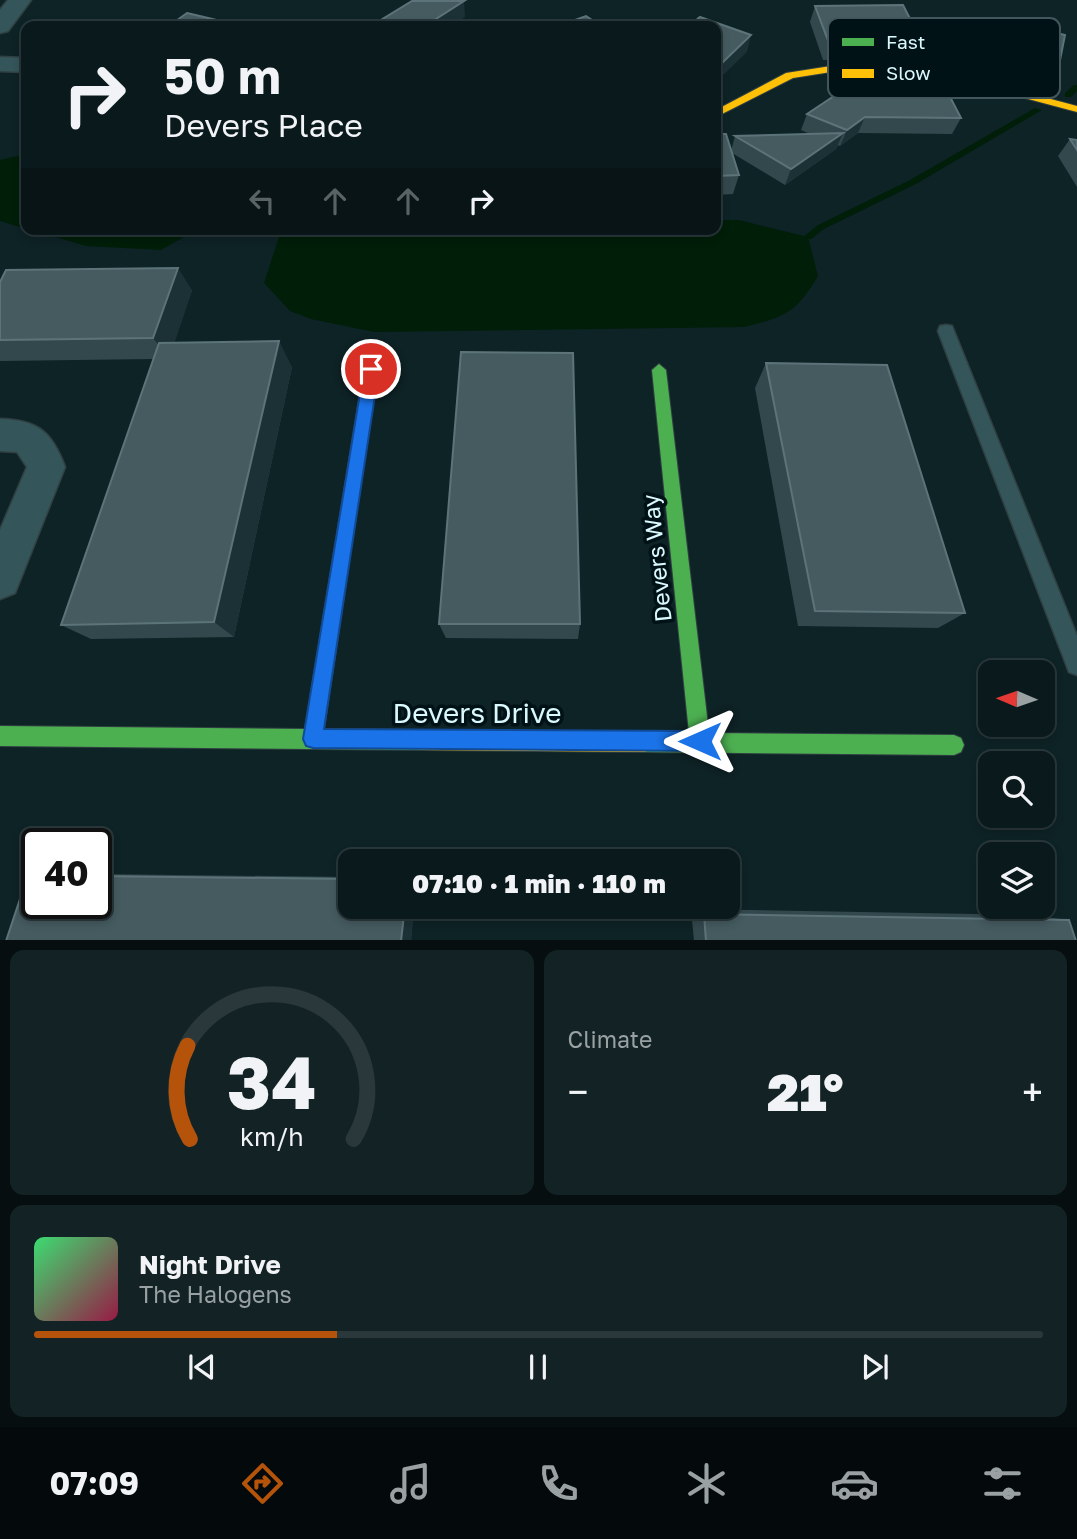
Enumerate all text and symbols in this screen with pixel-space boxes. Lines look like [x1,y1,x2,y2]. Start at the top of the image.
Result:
legend [828,18,1060,98]
text: Fast [886,30,925,53]
text: 50 m [164,46,281,105]
icon: right [49,49,140,140]
text: Slow [886,61,931,84]
text: Devers Place [164,106,363,144]
icon: left [243,182,281,220]
icon: ahead [316,182,354,220]
icon: ahead [389,182,427,220]
icon: right [462,182,500,220]
pin [341,339,401,399]
icon: arrive [352,350,390,388]
street label: Devers Way [635,493,677,623]
north arrow [978,660,1055,737]
map controls [978,660,1055,919]
street label: Devers Drive [393,696,561,729]
position arrow [663,704,737,778]
button: search [978,751,1055,828]
speed limit sign: 40 [21,828,112,919]
button: layers [978,842,1055,919]
text: 07:10 · 1 min · 110 m [412,868,666,899]
text: Climate [568,1025,652,1053]
text: 34 [227,1038,317,1125]
text: 21° [767,1060,844,1122]
text: − [568,1069,588,1114]
text: + [1022,1069,1043,1114]
text: km/h [240,1120,304,1151]
text: Night Drive [139,1249,281,1280]
text: The Halogens [139,1280,292,1308]
icon: previous [183,1348,221,1386]
icon: pause [519,1348,557,1386]
icon: next [856,1348,894,1386]
icon: directions [238,1459,287,1508]
icon: music [386,1459,435,1508]
icon: phone [534,1459,583,1508]
icon: climate [682,1459,731,1508]
icon: car [830,1459,879,1508]
icon: filters [978,1459,1027,1508]
text: 07:09 [50,1464,139,1502]

